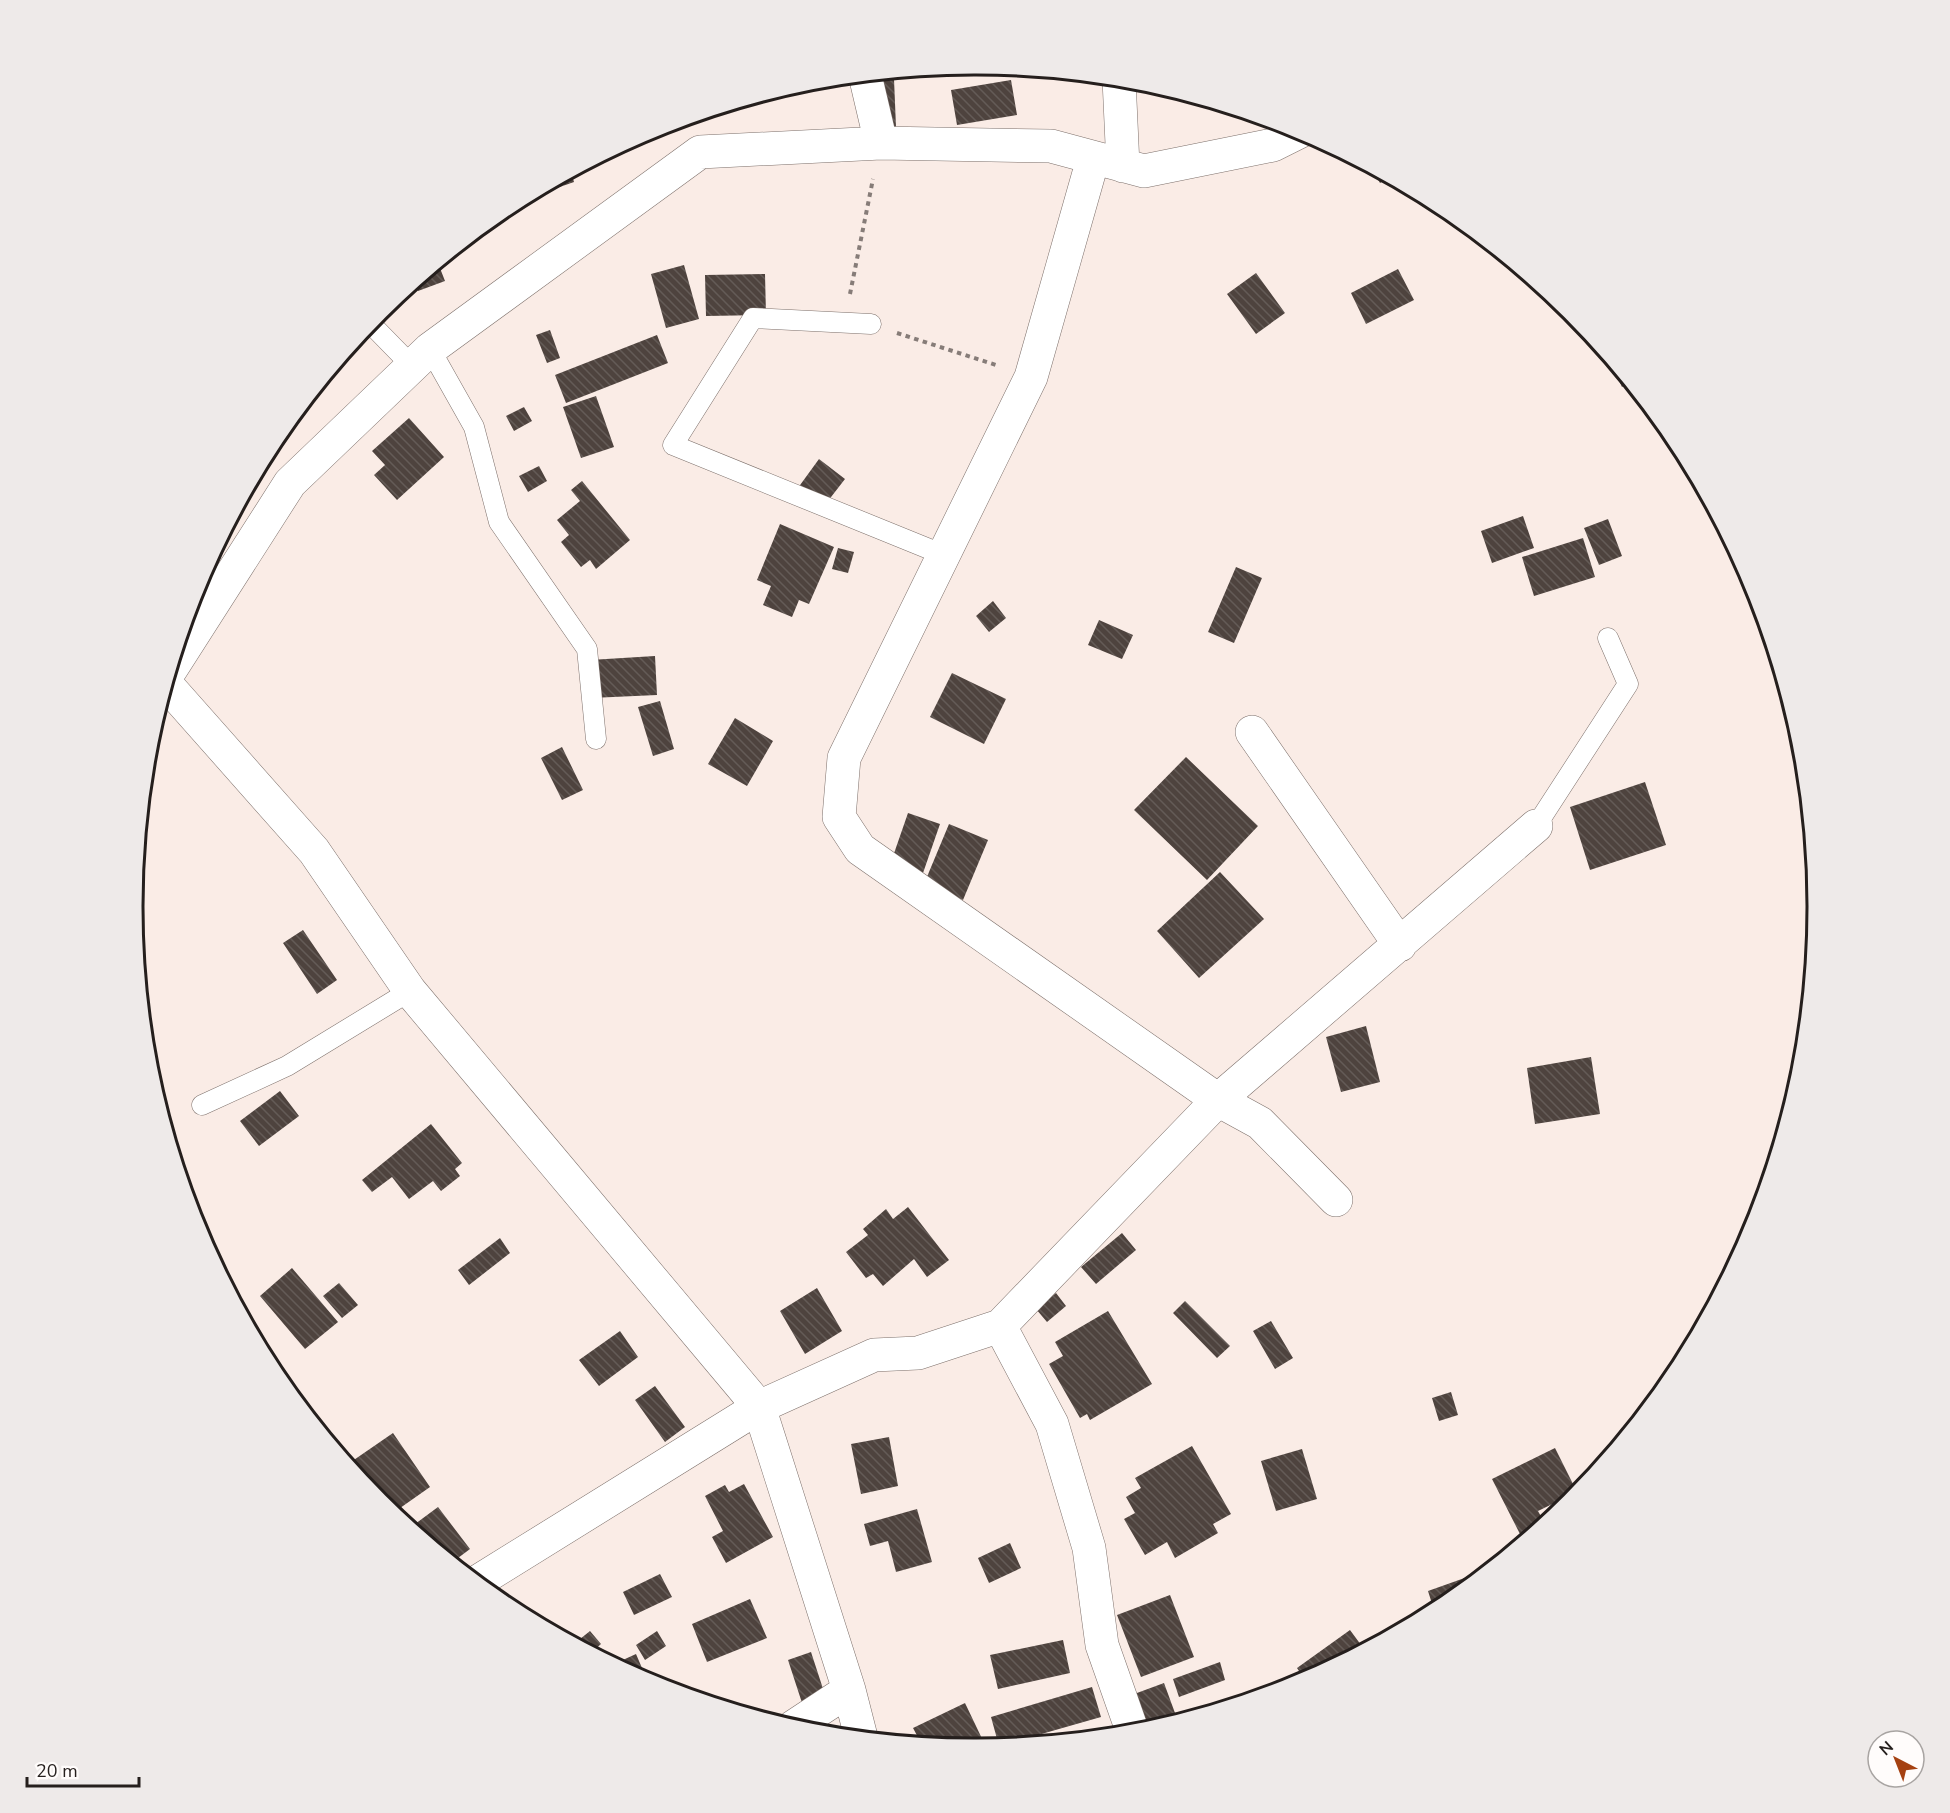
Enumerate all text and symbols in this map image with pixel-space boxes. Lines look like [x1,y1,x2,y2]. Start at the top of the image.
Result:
north arrow [1866,1729,1926,1789]
text: N [1875,1736,1898,1761]
scale bar [27,1750,140,1788]
text: 20 m [36,1759,78,1783]

